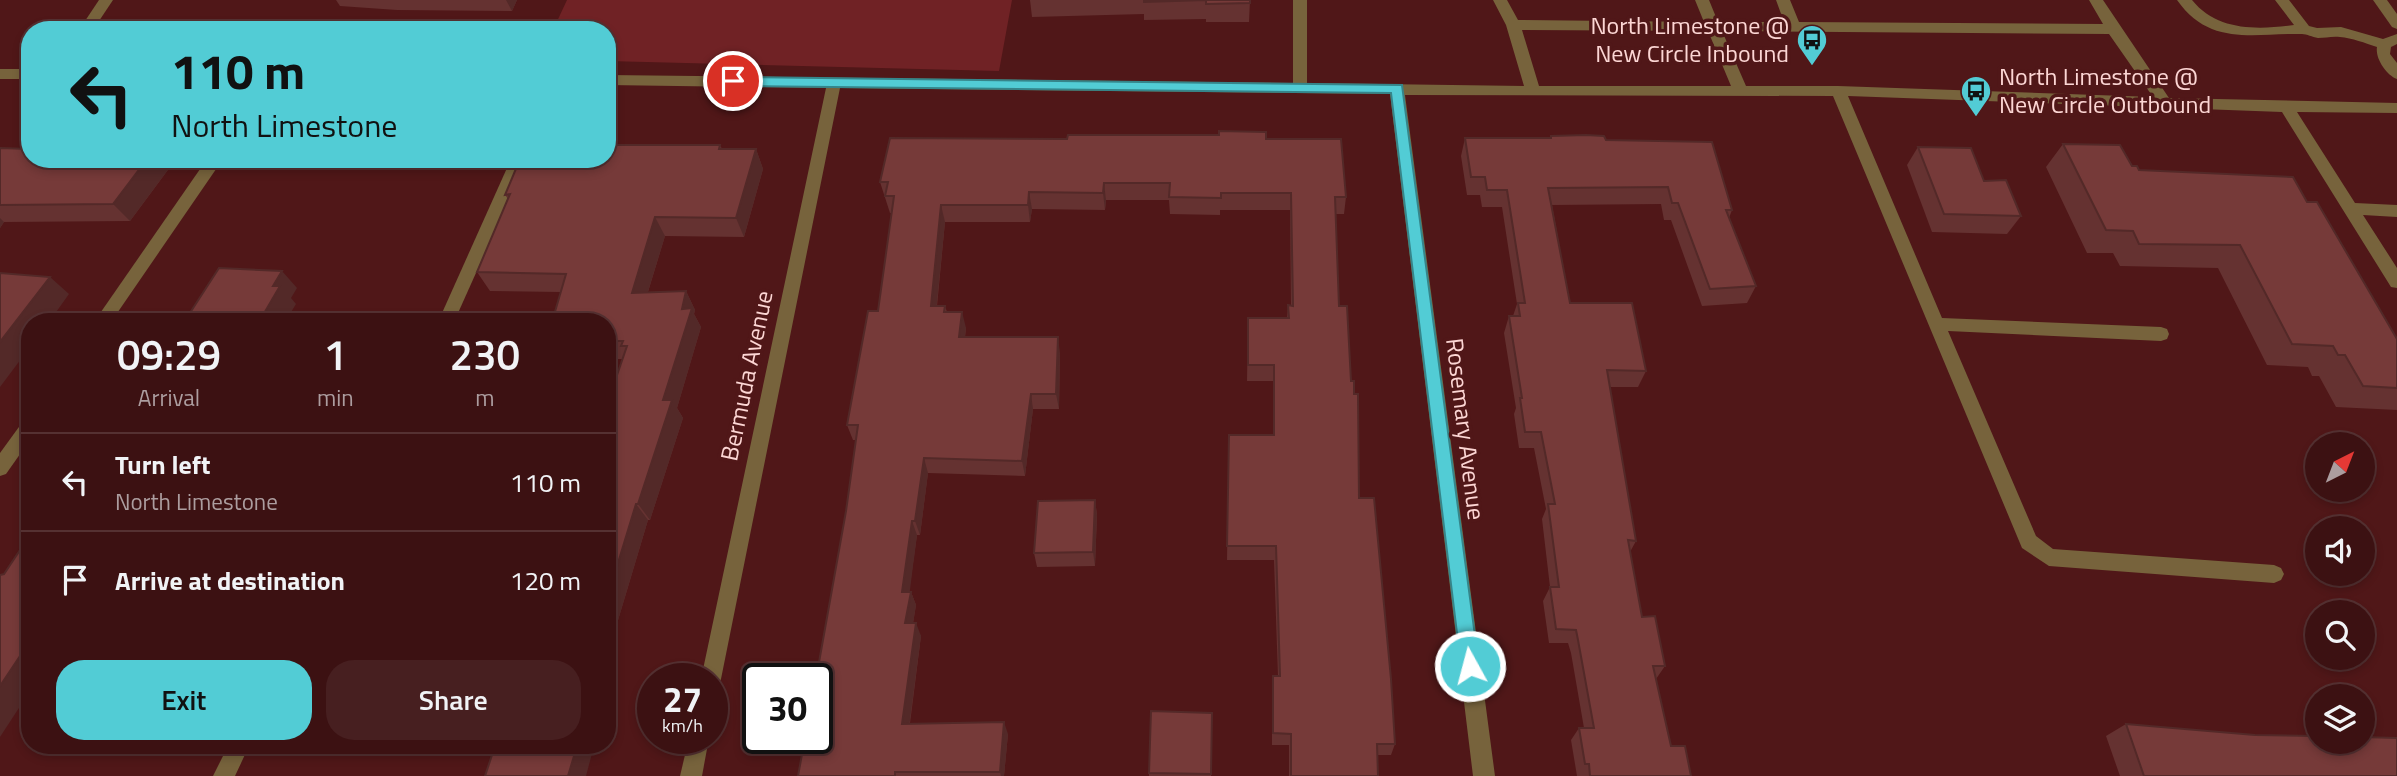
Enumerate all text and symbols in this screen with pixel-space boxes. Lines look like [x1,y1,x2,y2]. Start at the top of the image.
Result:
place label: North Limestone @ New Circle Inbound [1590,7,1789,71]
bus stop icon: North Limestone @ New Circle Inbound [1795,23,1829,67]
text: 110 m [171,33,305,108]
icon: left [56,49,147,140]
pin [703,51,763,111]
place label: North Limestone @ New Circle Outbound [1999,58,2211,122]
icon: arrive [714,62,752,100]
bus stop icon: North Limestone @ New Circle Outbound [1959,74,1993,118]
text: North Limestone [171,101,398,149]
street label: Bermuda Avenue [710,287,782,464]
text: 09:29 [117,322,221,386]
text: 1 [324,322,347,386]
text: 230 [450,322,520,386]
street label: Rosemary Avenue [1437,336,1495,522]
text: Arrival [138,380,200,415]
text: min [317,380,354,415]
text: m [475,380,494,415]
north arrow [2305,432,2375,502]
map controls [2305,432,2375,754]
text: Turn left [115,445,210,484]
icon: left [56,463,94,501]
text: 110 m [510,463,581,502]
text: North Limestone [115,484,278,519]
button: sound [2305,516,2375,586]
icon: arrive [56,561,94,599]
text: Arrive at destination [115,561,345,600]
text: 120 m [510,561,581,600]
button: search [2305,600,2375,670]
position arrow [1433,629,1507,703]
button: Exit [56,660,312,740]
button: Share [326,660,581,740]
speed limit sign: 30 [742,663,833,754]
text: 27 [663,672,702,726]
button: layers [2305,684,2375,754]
text: km/h [662,712,703,739]

